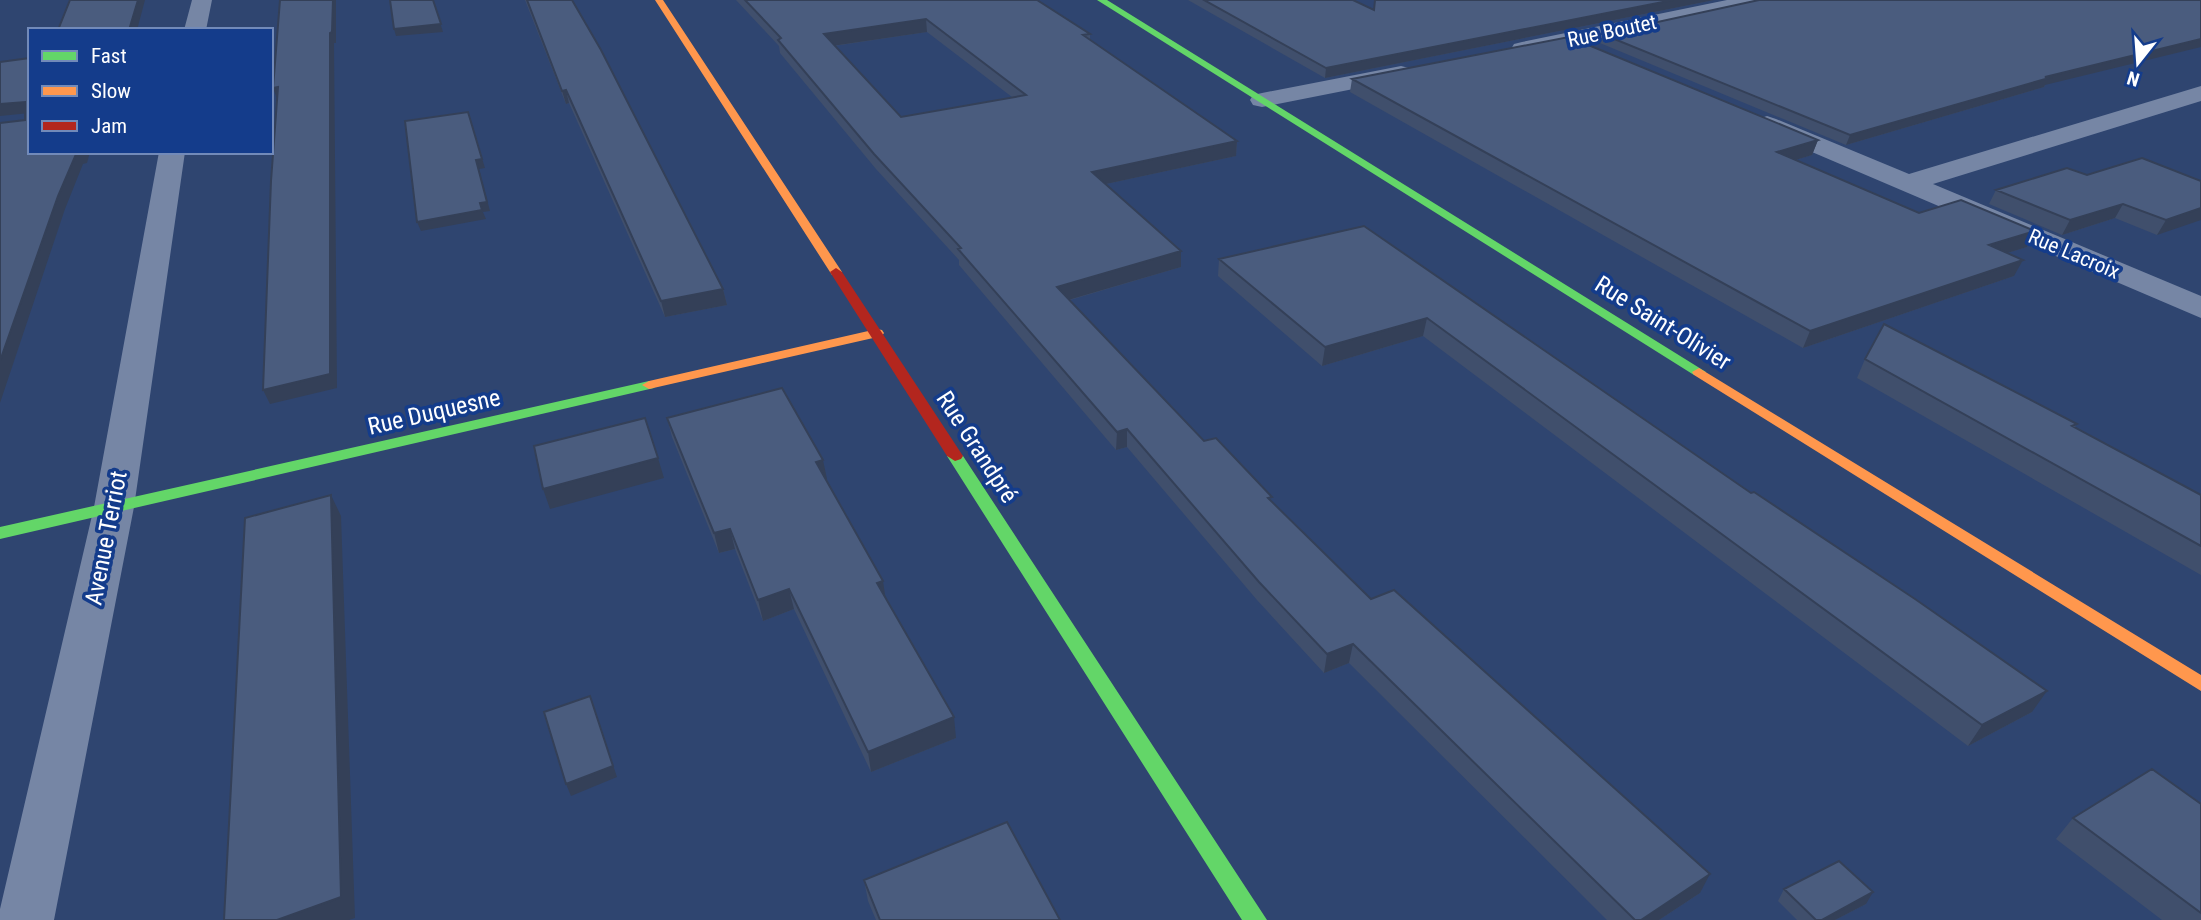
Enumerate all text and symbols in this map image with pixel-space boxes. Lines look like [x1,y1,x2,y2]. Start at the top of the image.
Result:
street label: Rue Boutet [1565,10,1659,52]
legend [28,28,273,154]
north arrow [2103,28,2173,98]
text: Fast [91,44,127,68]
text: N [2124,66,2142,91]
text: Slow [91,79,131,103]
text: Jam [91,114,127,138]
street label: Rue Lacroix [2025,224,2123,284]
street label: Rue Saint-Olivier [1590,270,1736,376]
street label: Rue Duquesne [365,383,503,441]
street label: Rue Grandpré [931,386,1023,508]
street label: Avenue Terriot [79,469,133,607]

